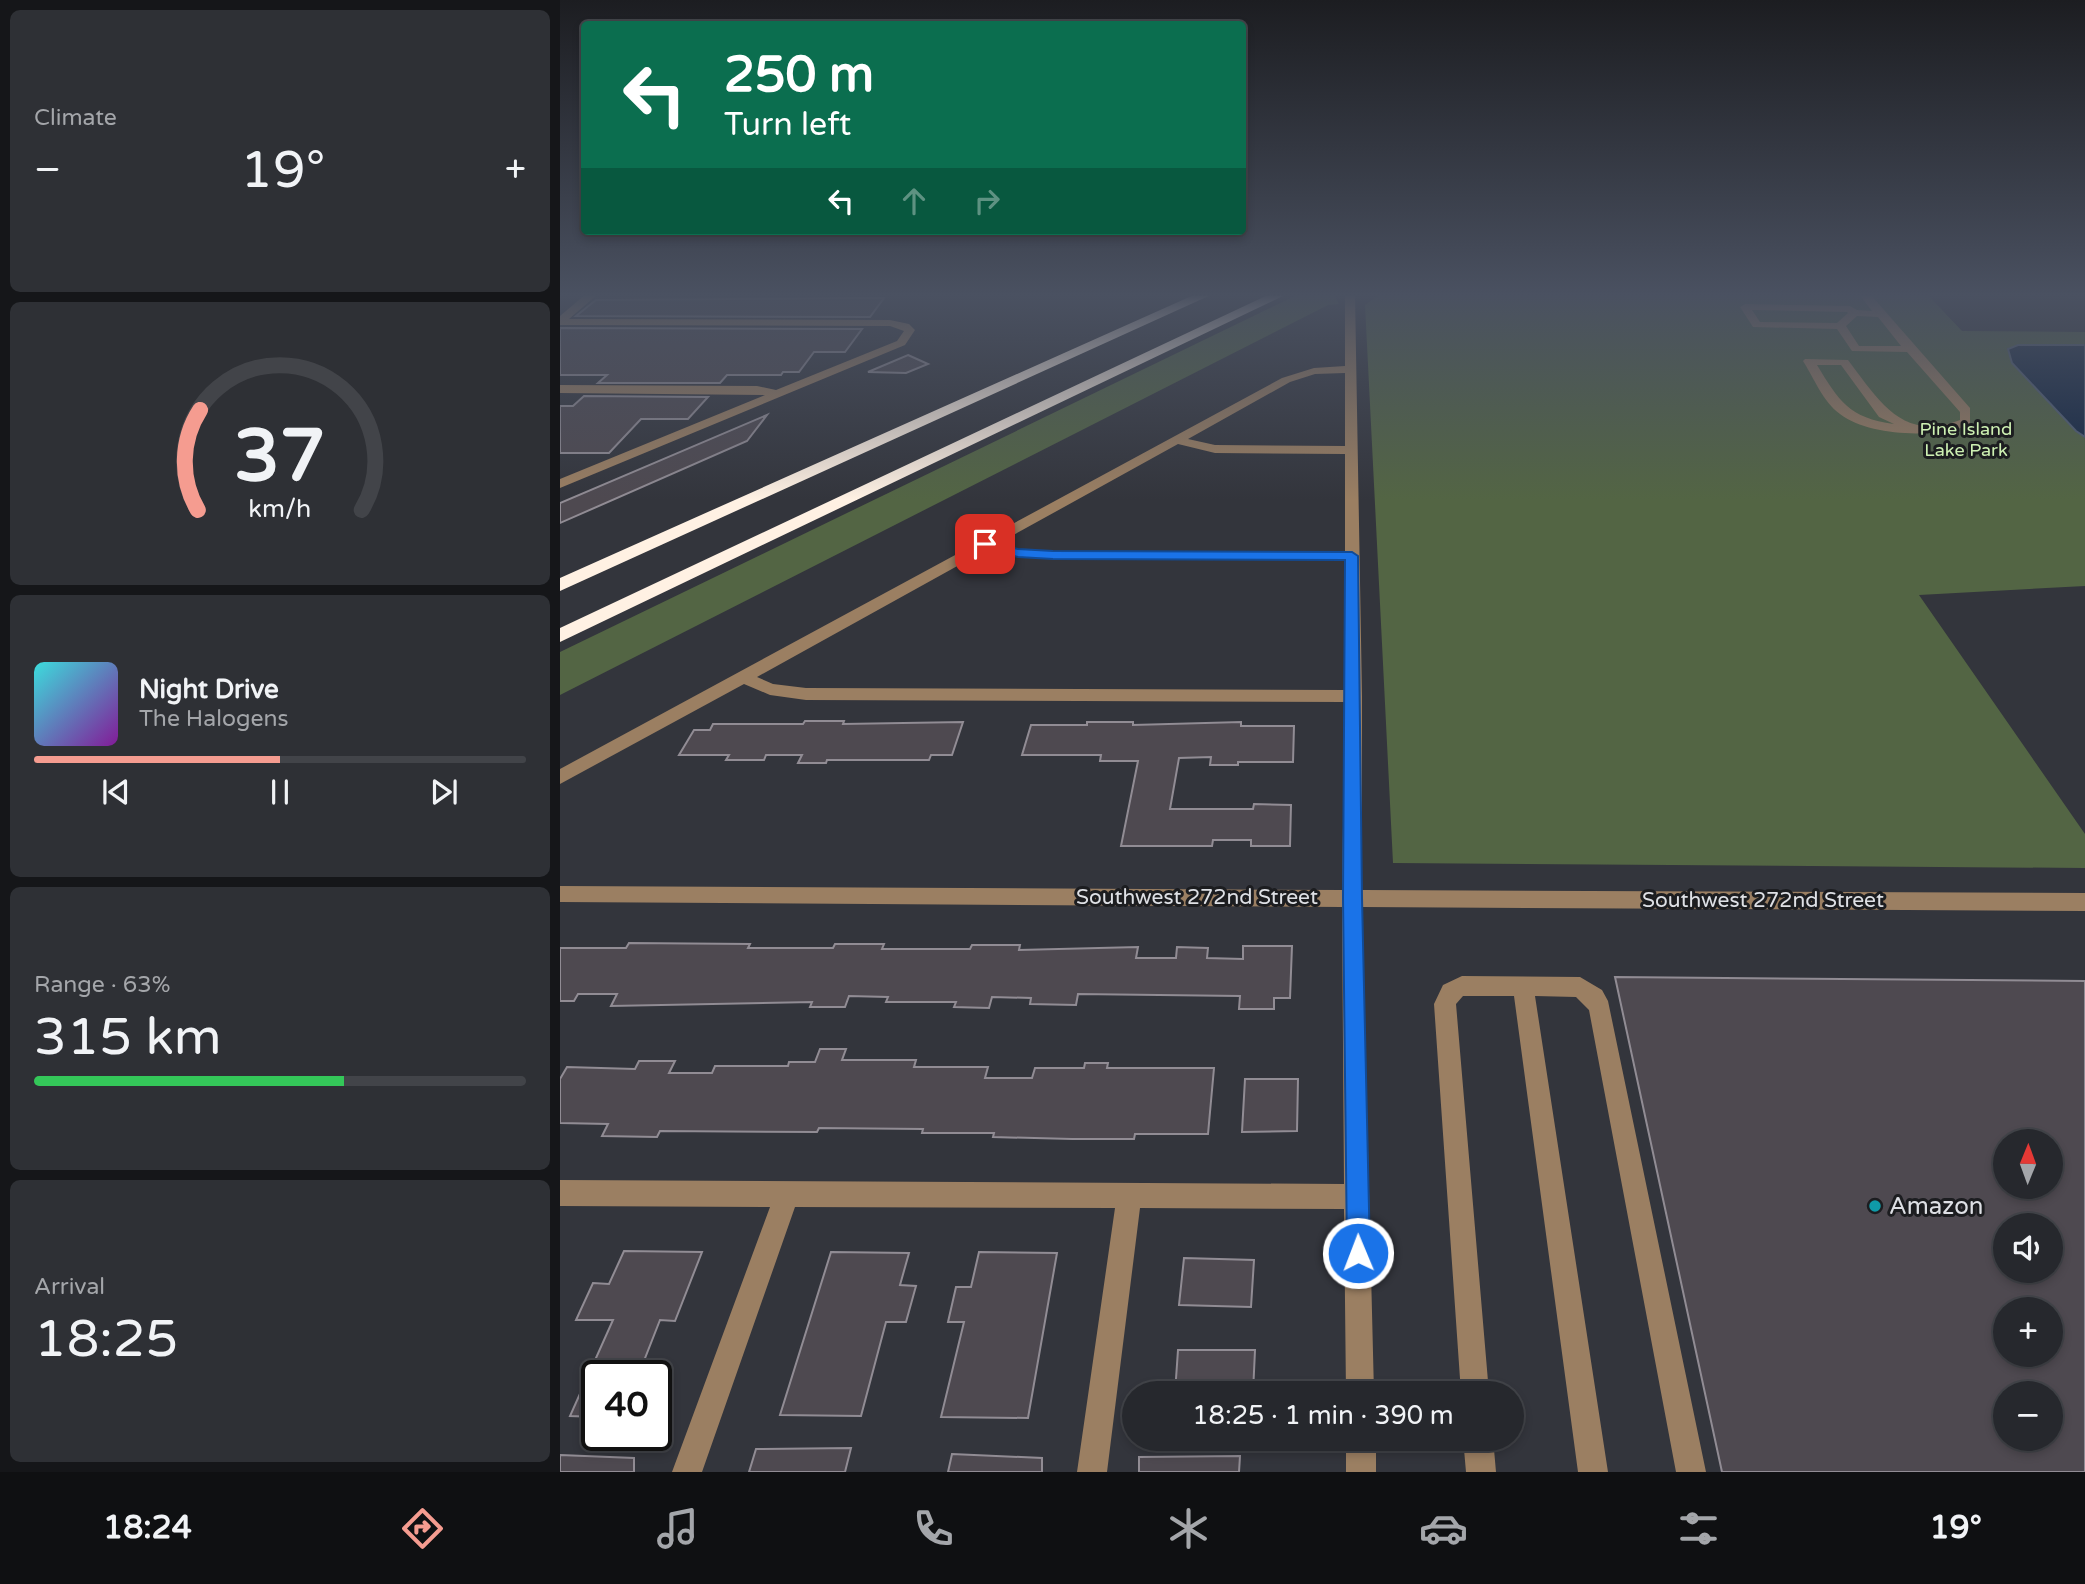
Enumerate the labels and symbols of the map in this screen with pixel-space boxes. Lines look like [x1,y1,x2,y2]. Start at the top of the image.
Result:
park label: Pine Island Lake Park [1920,418,2012,461]
pin [955,514,1015,574]
street label: Southwest 272nd Street [1076,885,1318,910]
street label: Southwest 272nd Street [1642,888,1884,913]
north arrow [1993,1129,2063,1199]
place label: Amazon [1889,1192,1983,1221]
marker: Amazon [1867,1198,1883,1214]
position arrow [1321,1216,1395,1290]
speed limit sign: 40 [581,1360,672,1451]

